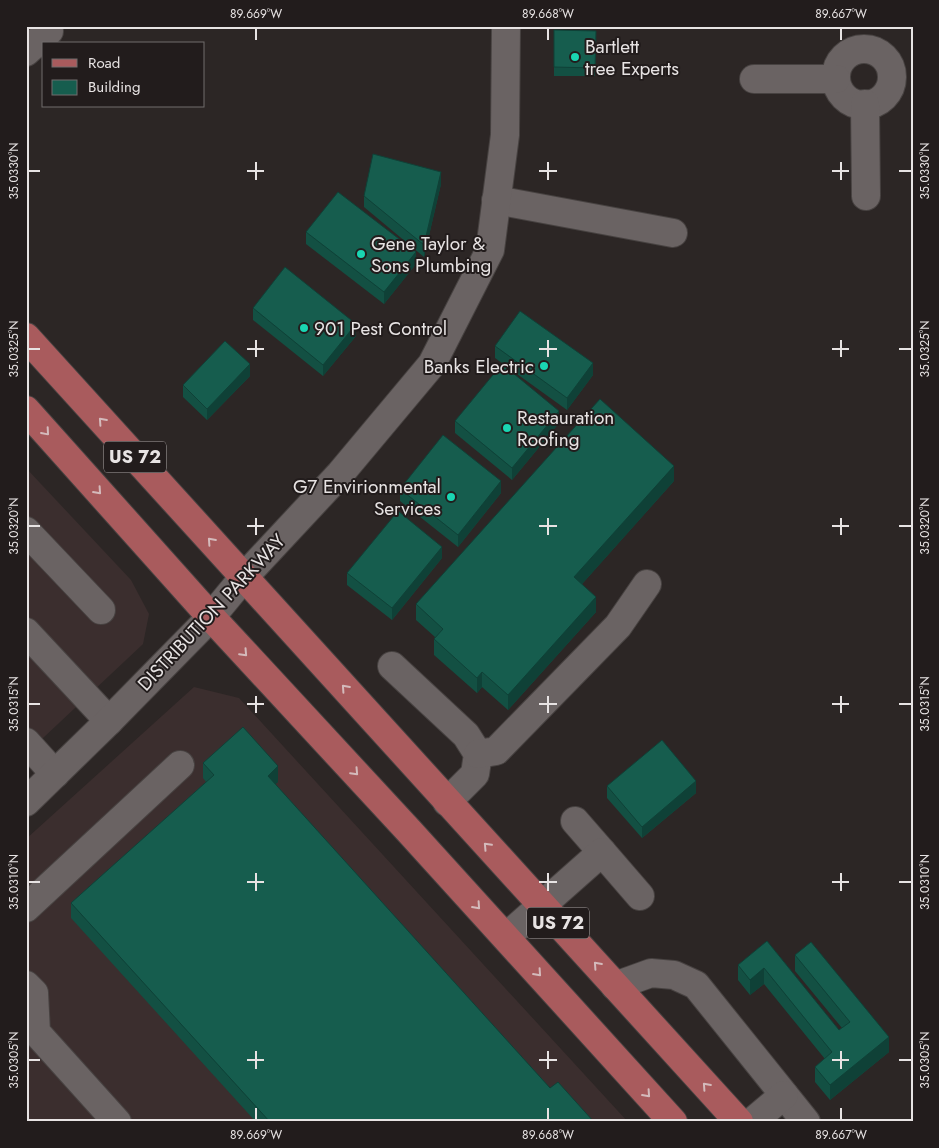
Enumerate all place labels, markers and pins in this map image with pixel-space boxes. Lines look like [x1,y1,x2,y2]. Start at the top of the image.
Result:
place label: Bartlett tree Experts [585,33,679,82]
marker: Bartlett tree Experts [569,51,581,63]
place label: Gene Taylor & Sons Plumbing [371,230,491,279]
marker: Gene Taylor & Sons Plumbing [355,248,367,260]
place label: 901 Pest Control [314,315,447,342]
marker: 901 Pest Control [298,322,310,334]
place label: Banks Electric [424,353,534,380]
marker: Banks Electric [538,360,550,372]
place label: Restauration Roofing [517,404,614,453]
marker: Restauration Roofing [501,422,513,434]
place label: G7 Envirionmental Services [293,473,441,522]
marker: G7 Envirionmental Services [445,491,457,503]

